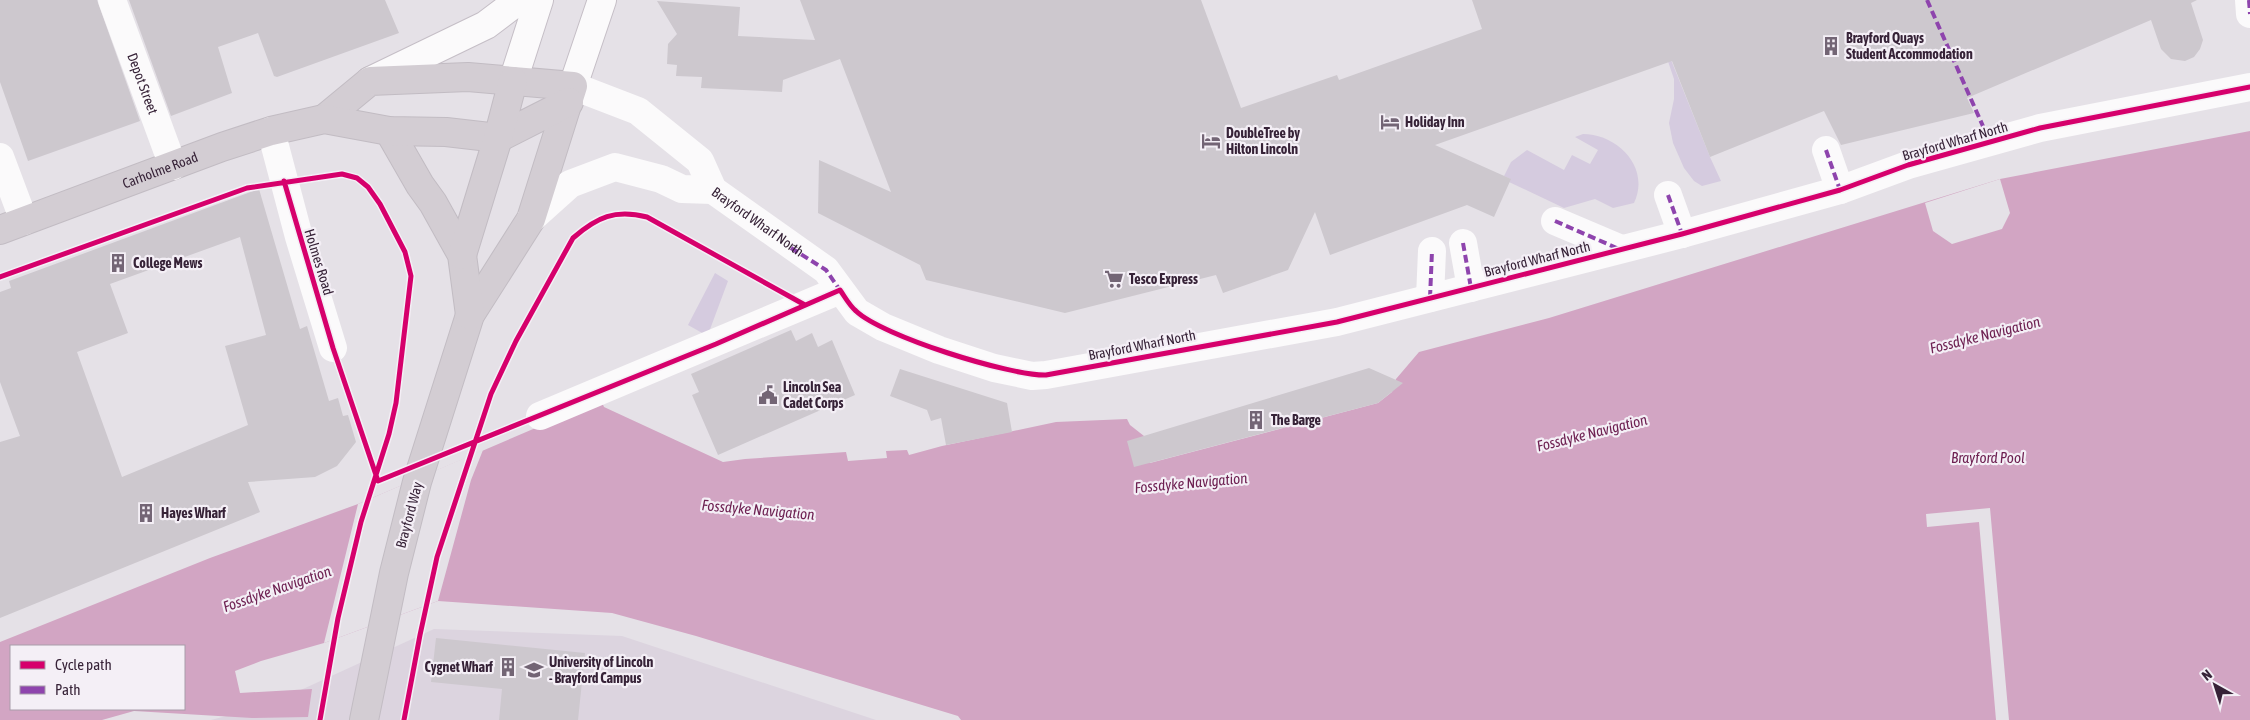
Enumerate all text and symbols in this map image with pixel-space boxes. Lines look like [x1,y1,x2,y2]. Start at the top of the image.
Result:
place label: Brayford Quays Student Accommodation [1846,30,1973,62]
building icon: Brayford Quays Student Accommodation [1820,35,1842,57]
street label: Depot Street [124,51,161,116]
hotel icon: Holiday Inn [1379,111,1401,133]
place label: Holiday Inn [1405,114,1465,130]
street label: Brayford Wharf North [1901,118,2009,164]
place label: DoubleTree by Hilton Lincoln [1226,125,1300,157]
hotel icon: DoubleTree by Hilton Lincoln [1200,130,1222,152]
street label: Carholme Road [120,149,200,191]
street label: Brayford Wharf North [709,184,807,260]
street label: Holmes Road [301,227,337,297]
street label: Brayford Wharf North [1482,238,1592,280]
building icon: College Mews [107,252,129,274]
place label: College Mews [133,255,202,271]
supermarket icon: Tesco Express [1103,268,1125,290]
place label: Tesco Express [1129,271,1198,287]
water label: Fossdyke Navigation [1928,313,2042,356]
street label: Brayford Wharf North [1087,327,1197,363]
place label: Lincoln Sea Cadet Corps [783,379,843,411]
public building icon: Lincoln Sea Cadet Corps [757,384,779,406]
building icon: The Barge [1245,409,1267,431]
water label: Fossdyke Navigation [1535,411,1649,454]
place label: The Barge [1271,412,1321,428]
water label: Brayford Pool [1951,449,2025,466]
water label: Fossdyke Navigation [1134,469,1248,496]
street label: Brayford Way [392,480,426,550]
water label: Fossdyke Navigation [701,496,815,523]
building icon: Hayes Wharf [135,502,157,524]
place label: Hayes Wharf [161,505,226,521]
water label: Fossdyke Navigation [221,562,333,615]
legend [10,645,185,710]
place label: University of Lincoln - Brayford Campus [549,654,654,686]
text: Cycle path [55,656,112,673]
building icon: Cygnet Wharf [497,656,519,678]
place label: Cygnet Wharf [425,659,493,675]
school or university icon: University of Lincoln - Brayford Campus [523,659,545,681]
north arrow [2190,660,2240,710]
text: N [2199,666,2215,684]
text: Path [55,681,81,698]

